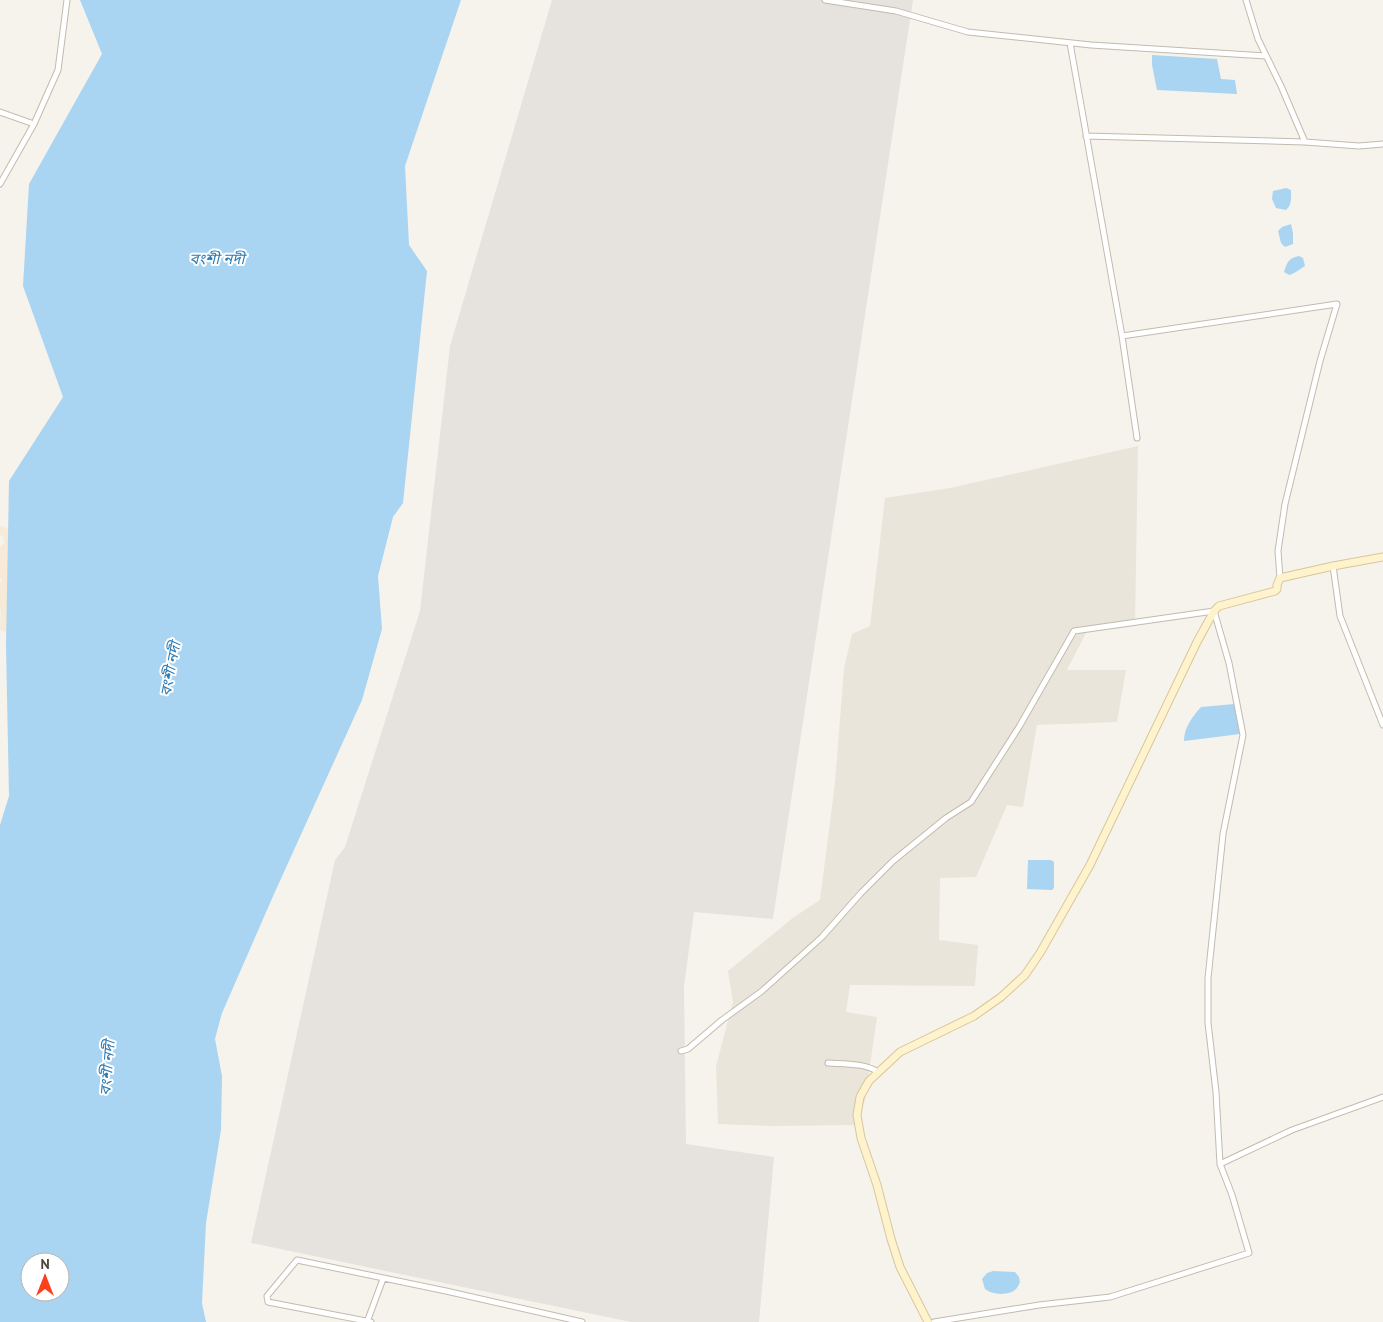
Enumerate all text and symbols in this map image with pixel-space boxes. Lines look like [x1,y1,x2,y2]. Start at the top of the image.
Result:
water label: বংশী নদী [189,249,248,268]
water label: বংশী নদী [155,637,185,698]
water label: বংশী নদী [95,1037,119,1096]
north arrow [20,1252,70,1302]
text: N [40,1255,50,1273]

